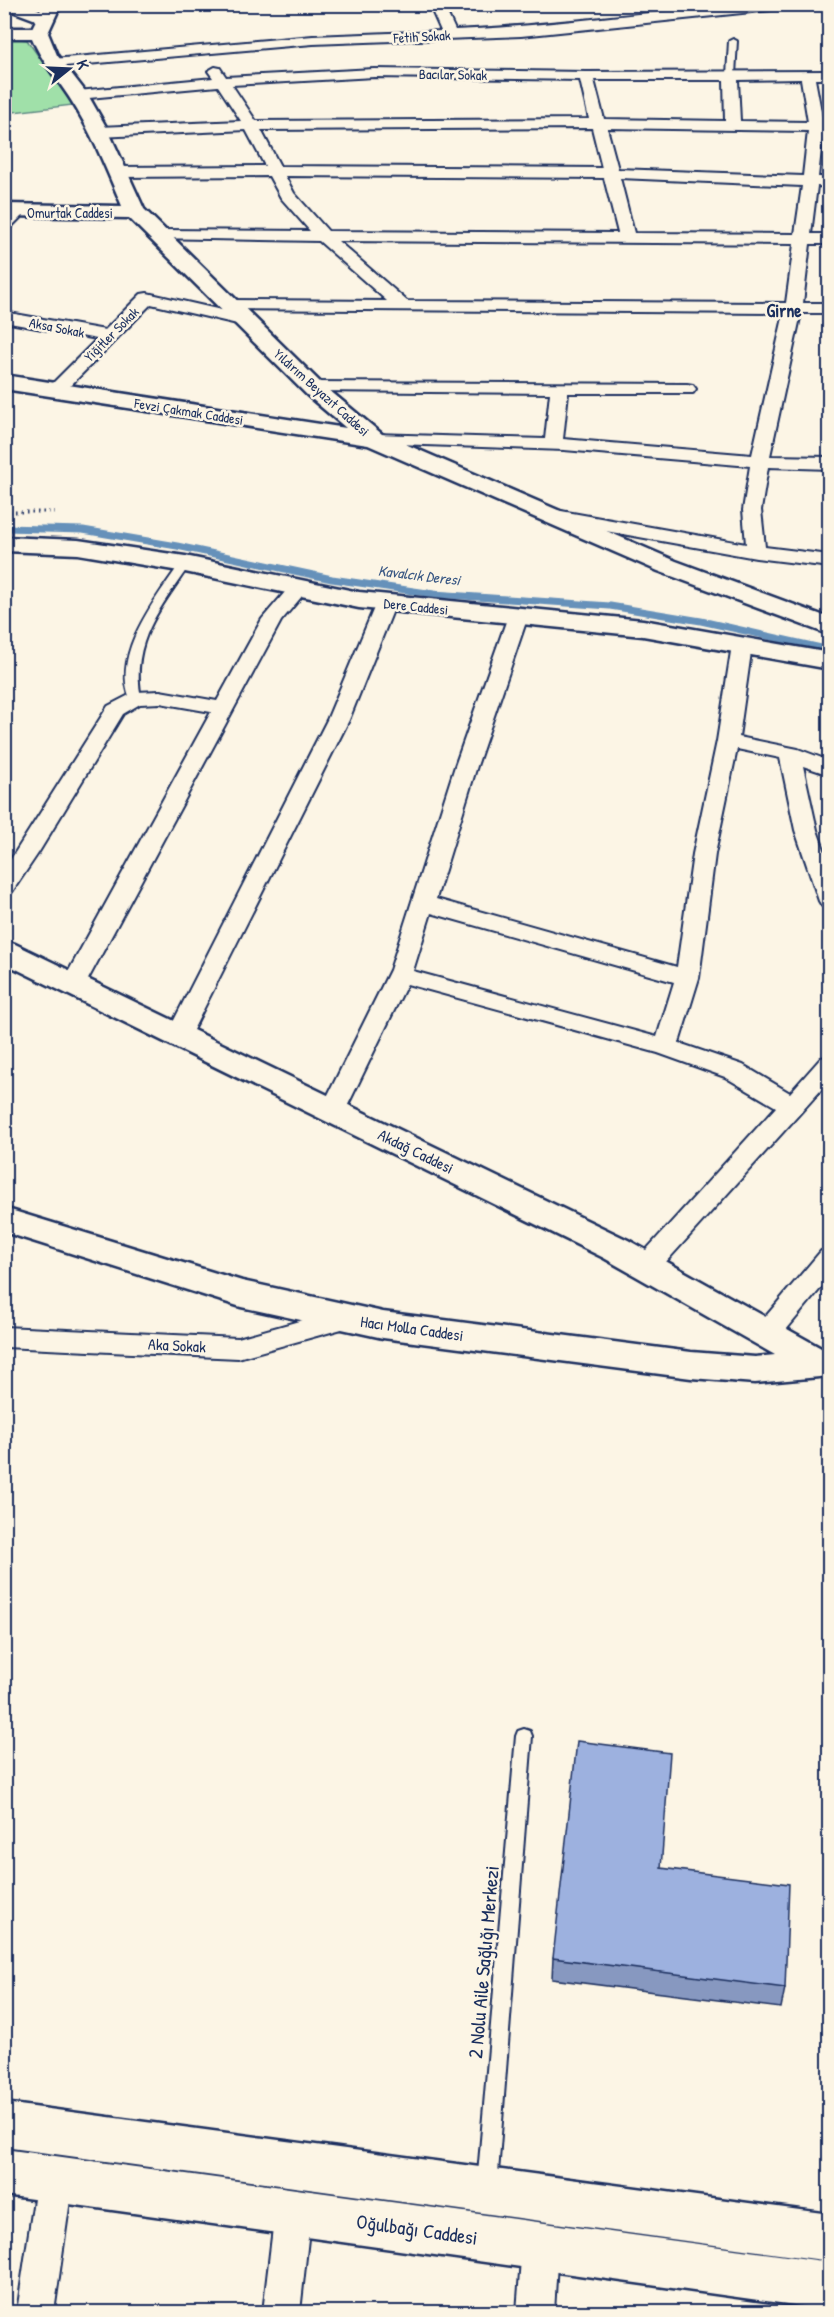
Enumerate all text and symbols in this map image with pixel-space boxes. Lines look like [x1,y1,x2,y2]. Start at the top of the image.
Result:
street label: Fetih Sokak [392,25,451,47]
north arrow [39,39,99,99]
text: K [72,57,95,72]
street label: Bacılar Sokak [419,64,487,84]
street label: Omurtak Caddesi [27,203,113,222]
district label: Girne [767,298,802,323]
street label: Yiğitler Sokak [79,302,144,366]
street label: Aksa Sokak [28,312,86,342]
street label: Yıldırım Beyazıt Caddesi [270,344,374,441]
street label: Fevzi Çakmak Caddesi [132,393,245,429]
water label: Kavalcık Deresi [377,560,463,591]
street label: Dere Caddesi [383,593,449,619]
street label: Akdağ Caddesi [375,1123,457,1179]
street label: Hacı Molla Caddesi [359,1310,465,1346]
street label: Aka Sokak [148,1333,207,1358]
street label: 2 Nolu Aile Sağlığı Merkezi [461,1865,505,2059]
street label: Oğulbağı Caddesi [355,2207,479,2251]

